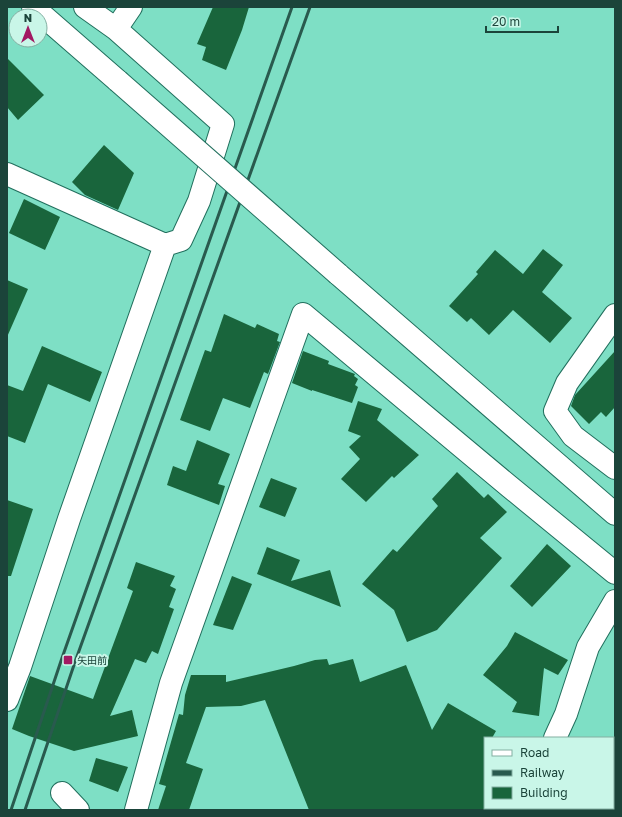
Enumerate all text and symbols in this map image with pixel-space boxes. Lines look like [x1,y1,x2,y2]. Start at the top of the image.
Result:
north arrow [8,8,48,48]
scale bar [486,8,558,34]
text: N [24,11,32,24]
text: 20 m [492,14,520,29]
marker: 矢田前 [62,654,74,666]
place label: 矢田前 [77,654,107,666]
legend [484,737,614,809]
text: Road [520,745,549,760]
text: Railway [520,765,565,780]
text: Building [520,785,568,800]

